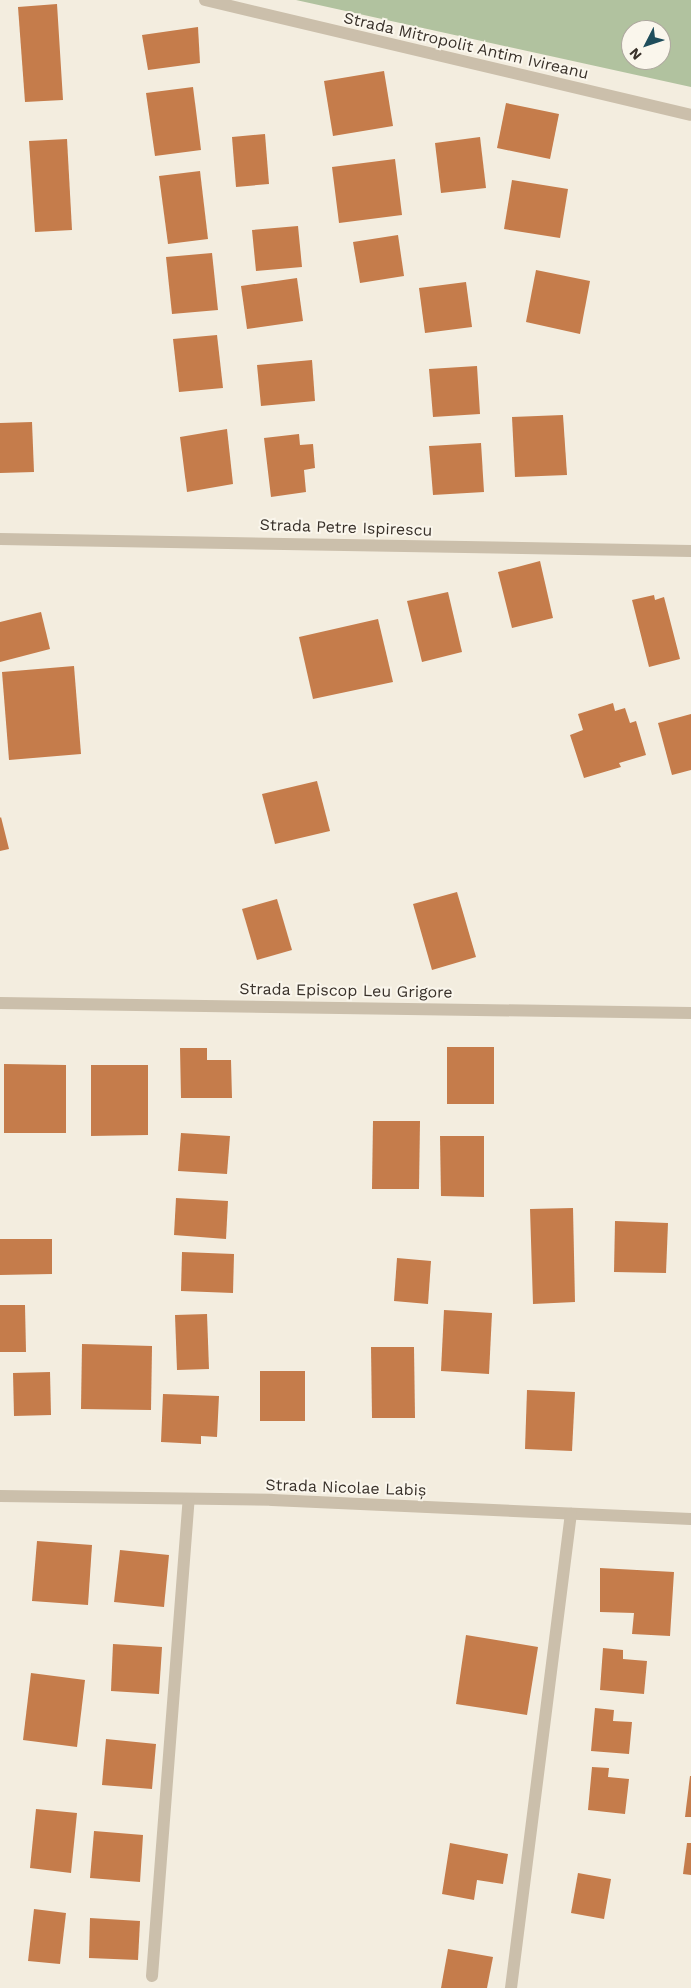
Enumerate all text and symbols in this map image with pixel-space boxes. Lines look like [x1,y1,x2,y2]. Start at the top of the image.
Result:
street label: Strada Mitropolit Antim Ivireanu [341,8,591,84]
north arrow [621,20,671,70]
text: N [626,45,645,63]
street label: Strada Petre Ispirescu [259,515,433,541]
street label: Strada Episcop Leu Grigore [239,980,453,1002]
street label: Strada Nicolae Labiș [265,1476,427,1500]

